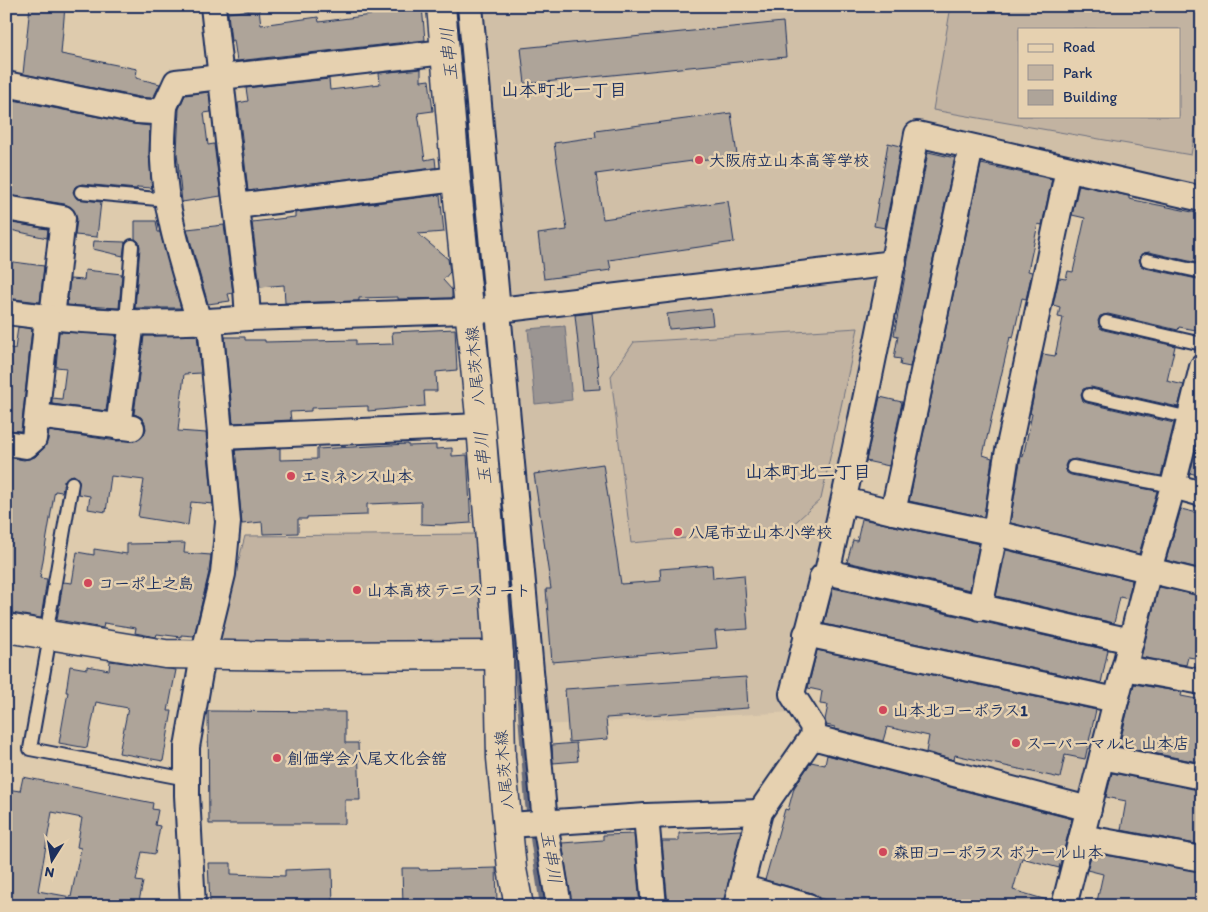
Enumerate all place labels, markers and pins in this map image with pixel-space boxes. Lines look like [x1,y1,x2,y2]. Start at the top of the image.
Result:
place label: 大阪府立山本高等学校 [709,151,869,170]
marker: 大阪府立山本高等学校 [693,154,705,166]
place label: エミネンス山本 [301,467,413,486]
marker: エミネンス山本 [285,470,297,482]
place label: 八尾市立山本小学校 [688,523,832,542]
marker: 八尾市立山本小学校 [672,526,684,538]
place label: コーポ上之島 [98,574,194,593]
marker: コーポ上之島 [82,577,94,589]
place label: 山本高校 テニスコート [367,581,531,600]
marker: 山本高校 テニスコート [351,584,363,596]
place label: 山本北コーポラス1 [893,701,1028,720]
marker: 山本北コーポラス1 [877,704,889,716]
place label: スーパーマルヒ 山本店 [1026,734,1189,753]
marker: スーパーマルヒ 山本店 [1010,737,1022,749]
place label: 創価学会八尾文化会舘 [287,749,447,768]
marker: 創価学会八尾文化会舘 [271,752,283,764]
place label: 森田コーポラス ボナール山本 [893,843,1103,862]
marker: 森田コーポラス ボナール山本 [877,846,889,858]

